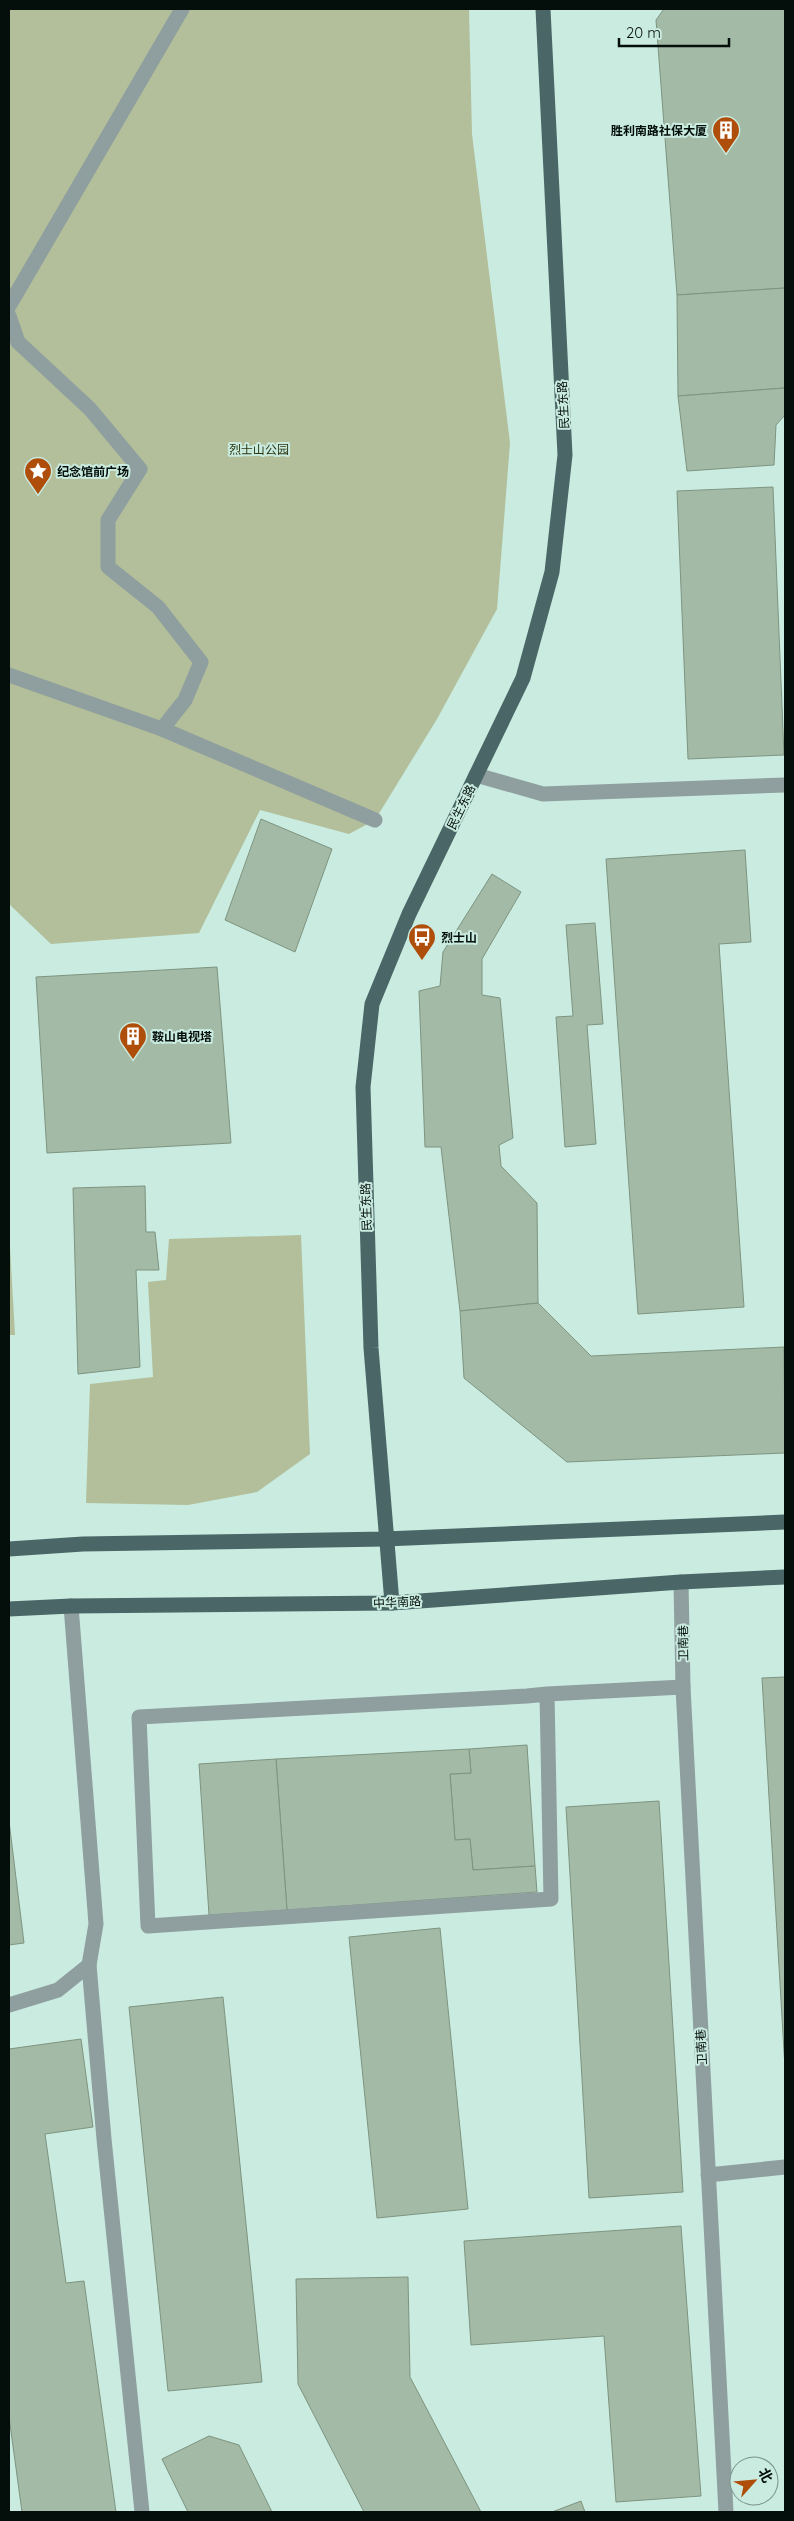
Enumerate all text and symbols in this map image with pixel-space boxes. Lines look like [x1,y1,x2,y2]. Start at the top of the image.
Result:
scale bar [619,15,729,47]
text: 20 m [626,23,661,42]
building icon: 胜利南路社保大厦 [711,115,741,154]
place label: 胜利南路社保大厦 [611,123,707,138]
street label: 民生东路 [554,381,572,429]
park label: 烈士山公园 [229,442,289,457]
place icon: 纪念馆前广场 [23,456,53,495]
place label: 纪念馆前广场 [57,464,129,479]
street label: 民生东路 [444,782,478,832]
bus stop icon: 烈士山 [407,922,437,961]
place label: 烈士山 [441,930,477,945]
building icon: 鞍山电视塔 [118,1021,148,1060]
place label: 鞍山电视塔 [152,1029,212,1044]
street label: 民生东路 [358,1183,374,1231]
street label: 中华南路 [373,1593,421,1611]
street label: 卫南巷 [675,1625,691,1661]
street label: 卫南巷 [693,2029,709,2065]
north arrow [729,2456,779,2506]
text: 北 [754,2465,777,2485]

